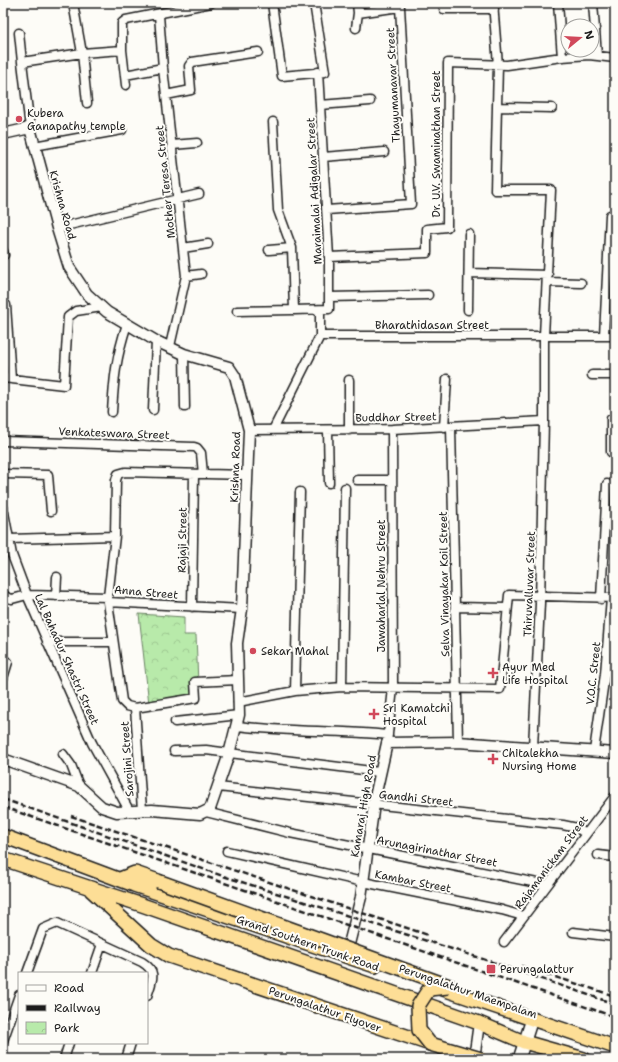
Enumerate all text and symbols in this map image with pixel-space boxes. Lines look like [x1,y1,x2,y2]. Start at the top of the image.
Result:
north arrow [560,18,600,58]
street label: Thayumanavar Street [383,27,404,143]
text: N [581,29,598,42]
street label: Dr. U.V. Swaminathan Street [429,70,444,218]
place label: Kubera Ganapathy temple [27,106,126,134]
marker: Kubera Ganapathy temple [14,114,24,124]
street label: Maraimalai Adigalar Street [303,117,326,265]
street label: Mother Teresa Street [152,124,179,239]
street label: Krishna Road [45,169,80,242]
street label: Bharathidasan Street [375,318,489,333]
street label: Buddhar Street [355,409,437,426]
street label: Venkateswara Street [58,424,170,443]
street label: Krishna Road [227,431,244,503]
street label: Rajaji Street [174,507,191,573]
street label: Selva Vinayakar Koil Street [436,511,453,657]
street label: Jawaharlal Nehru Street [374,519,389,653]
street label: Thiruvalluvar Street [520,531,539,637]
street label: Anna Street [113,582,179,603]
street label: Lal Bahadur Shastri Street [31,591,102,727]
street label: V.O.C. Street [583,641,604,705]
place label: Sekar Mahal [261,644,330,659]
marker: Sekar Mahal [248,646,258,656]
place label: Ayur Med Life Hospital [502,660,568,688]
marker: Ayur Med Life Hospital [487,667,499,679]
place label: Sri Kamatchi Hospital [383,701,450,729]
marker: Sri Kamatchi Hospital [368,708,380,720]
street label: Sarojini Street [117,721,138,797]
place label: Chitalekha Nursing Home [502,746,577,774]
marker: Chitalekha Nursing Home [487,753,499,765]
street label: Kamaraj High Road [347,754,380,858]
street label: Gandhi Street [378,787,454,810]
street label: Rajamanickam Street [511,812,592,912]
street label: Arunagirinathar Street [375,832,499,871]
street label: Kambar Street [373,867,453,896]
street label: Grand Southern Trunk Road [234,912,381,975]
street label: Perungalathur Maempalam [397,961,539,1022]
place label: Perungalattur [500,962,574,977]
marker: Perungalattur [485,963,497,975]
legend [18,972,148,1044]
text: Road [54,980,85,996]
street label: Perungalathur Flyover [266,983,383,1036]
text: Railway [54,1000,101,1016]
text: Park [54,1020,80,1036]

